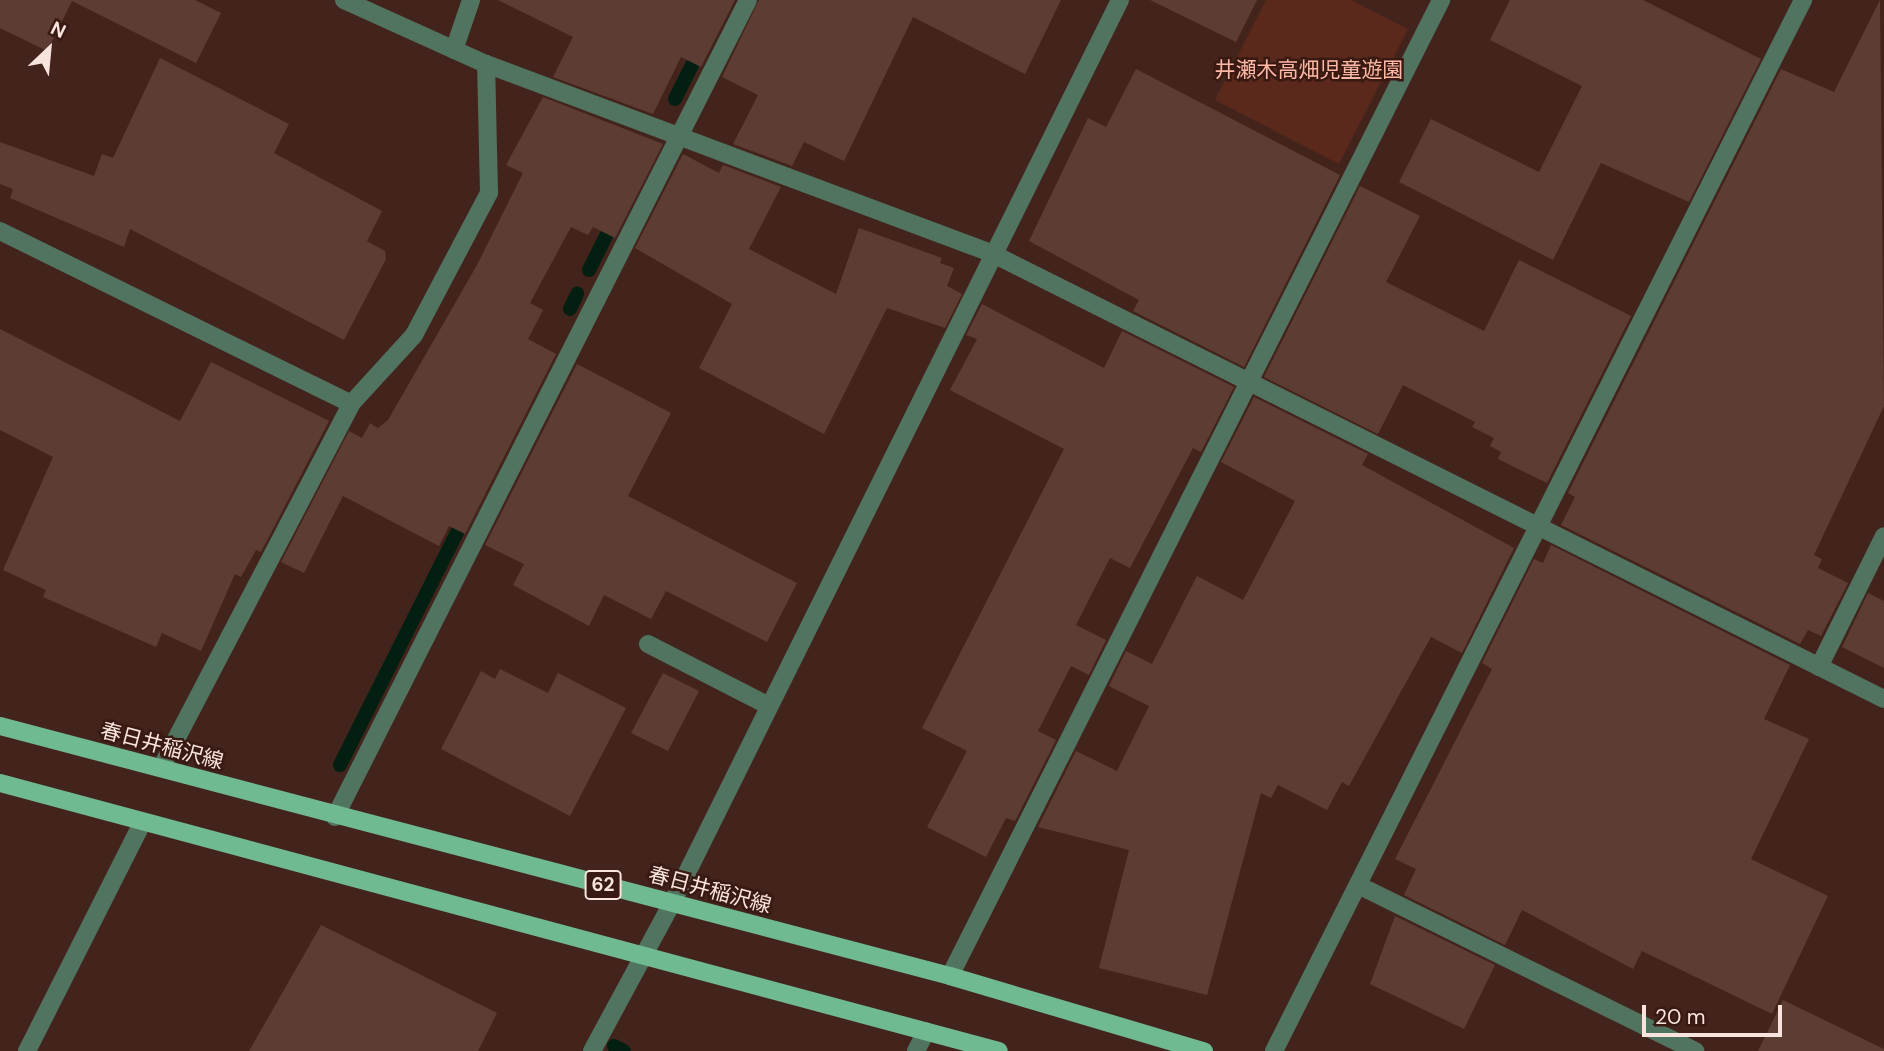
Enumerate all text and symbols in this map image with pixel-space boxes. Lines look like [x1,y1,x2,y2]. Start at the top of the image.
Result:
north arrow [14,14,84,84]
text: N [47,15,70,44]
park label: 井瀬木高畑児童遊園 [1215,57,1403,83]
street label: 春日井稲沢線 [98,718,226,774]
street label: 春日井稲沢線 [646,862,774,918]
road number: 62 [584,870,622,900]
scale bar [1646,992,1786,1036]
text: 20 m [1655,1003,1706,1031]

